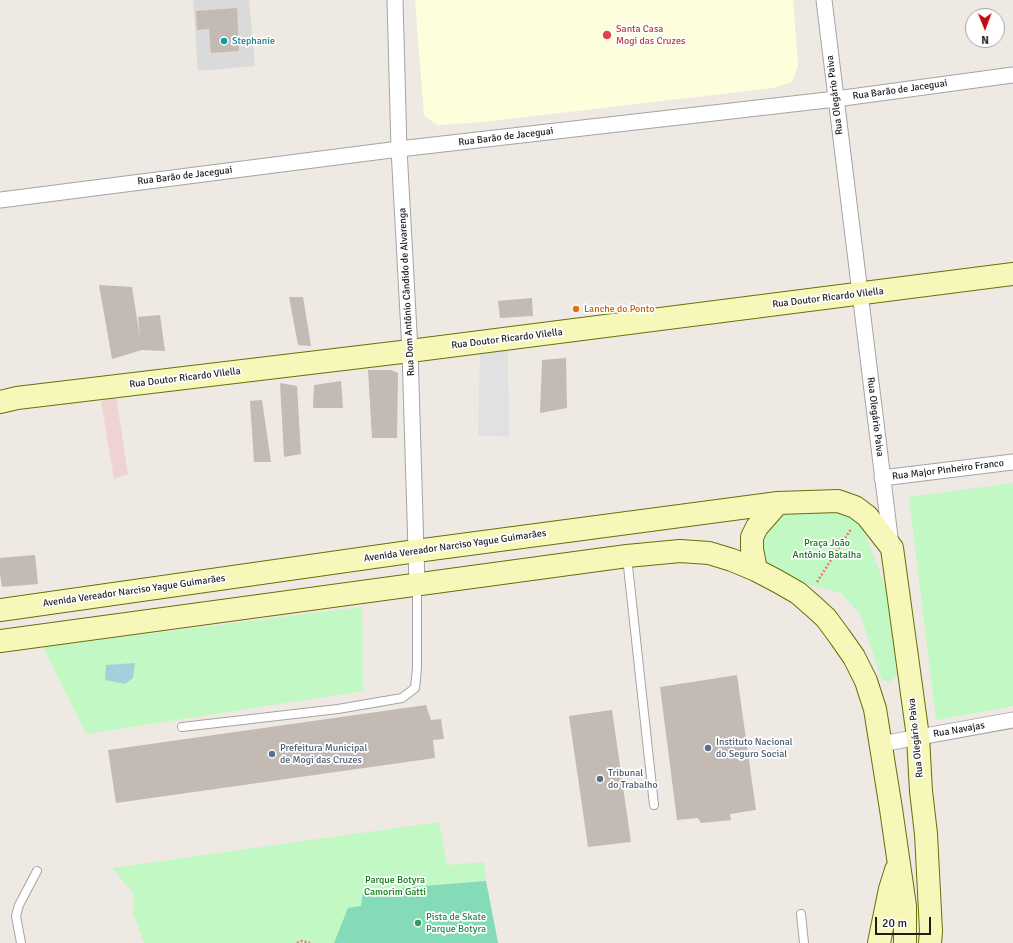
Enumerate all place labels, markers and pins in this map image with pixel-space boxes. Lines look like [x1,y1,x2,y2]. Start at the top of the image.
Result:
place label: Santa Casa Mogi das Cruzes [616,23,685,46]
marker: Santa Casa Mogi das Cruzes [601,29,613,41]
place label: Stephanie [232,35,275,47]
marker: Stephanie [219,36,229,46]
place label: Lanche do Ponto [584,303,654,315]
marker: Lanche do Ponto [571,304,581,314]
place label: Instituto Nacional do Seguro Social [716,736,793,760]
place label: Prefeitura Municipal de Mogi das Cruzes [280,742,367,766]
marker: Instituto Nacional do Seguro Social [703,743,713,753]
marker: Prefeitura Municipal de Mogi das Cruzes [267,749,277,759]
place label: Tribunal do Trabalho [608,767,658,790]
marker: Tribunal do Trabalho [595,774,605,784]
place label: Pista de Skate Parque Botyra [426,911,486,934]
marker: Pista de Skate Parque Botyra [413,918,423,928]

